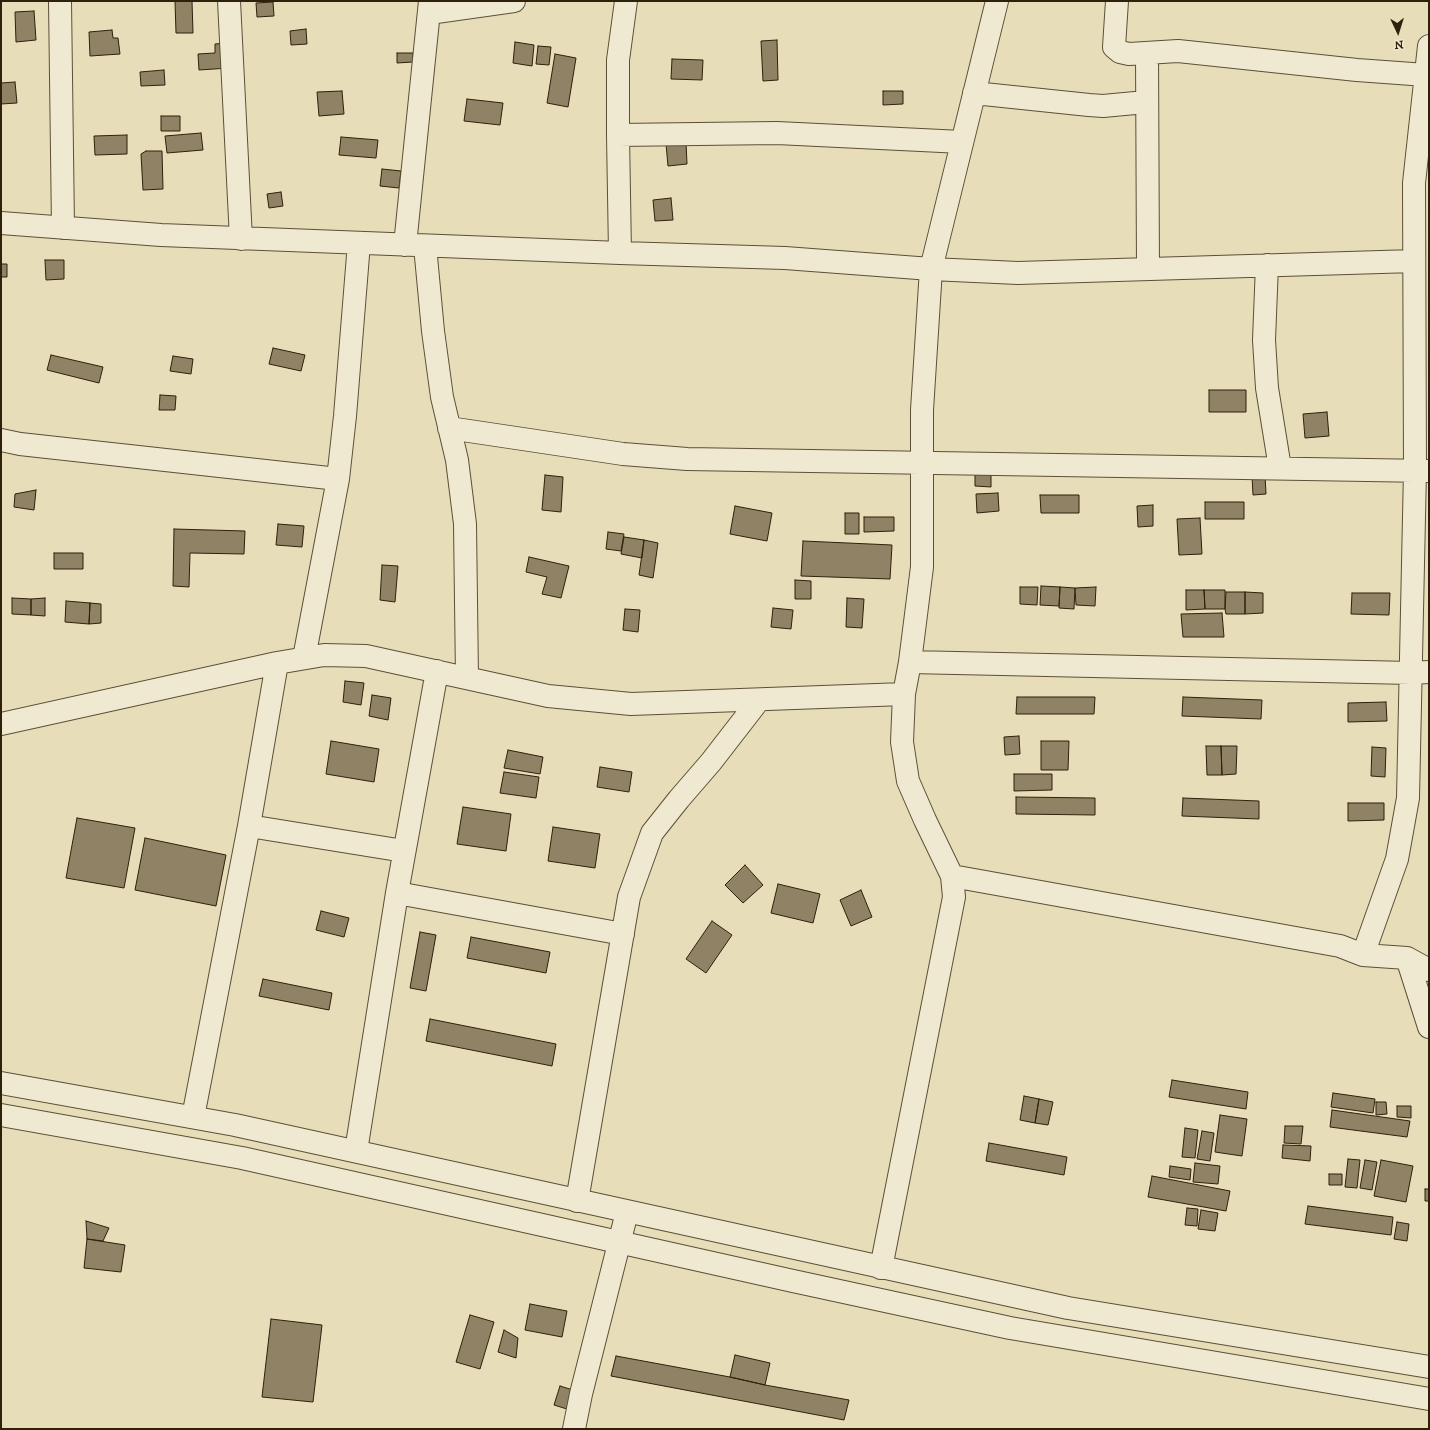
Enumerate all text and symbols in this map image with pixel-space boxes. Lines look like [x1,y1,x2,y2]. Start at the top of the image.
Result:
north arrow [1378,12,1418,52]
text: N [1394,37,1404,51]

